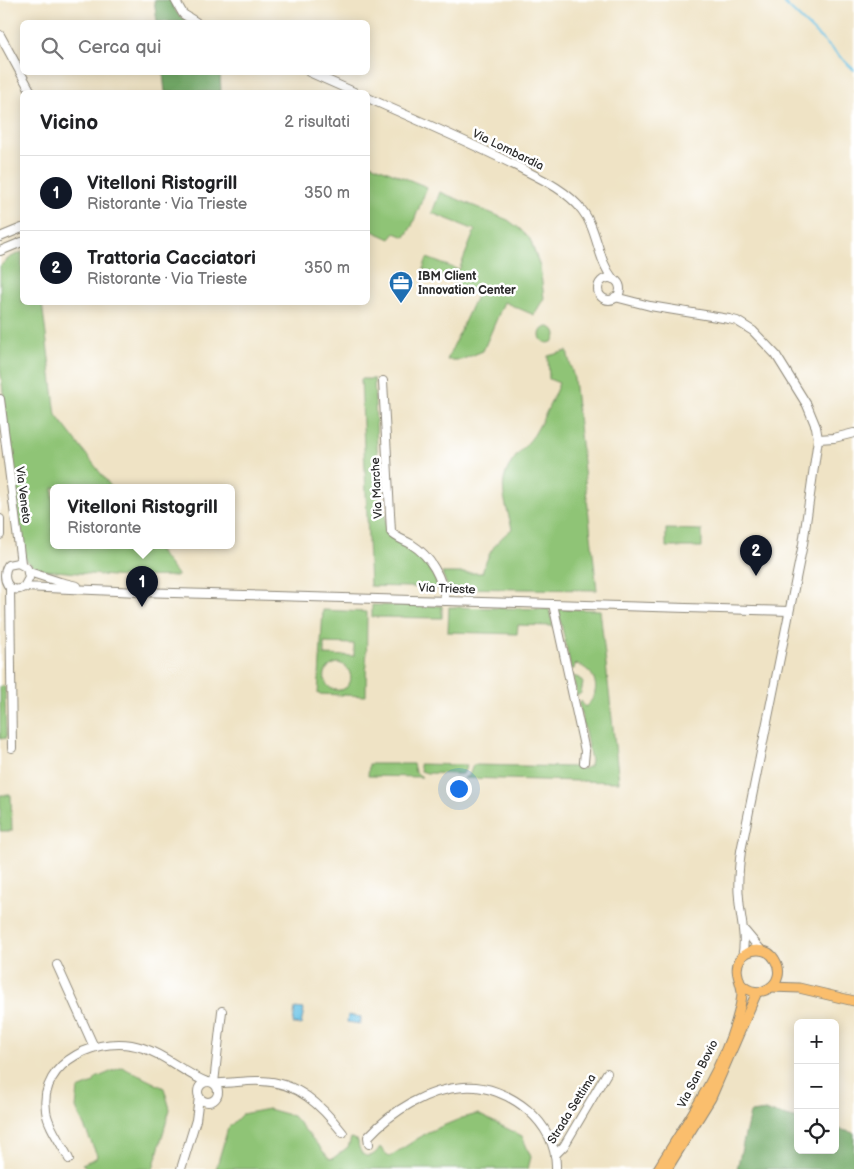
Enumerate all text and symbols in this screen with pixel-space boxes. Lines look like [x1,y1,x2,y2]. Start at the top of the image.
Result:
search box [20,20,370,75]
icon: search [38,34,66,62]
text: Cerca qui [78,36,161,59]
text: Vicino [40,110,98,135]
text: 2 risultati [284,113,350,132]
street label: Via Lombardia [470,126,546,174]
text: Vitelloni Ristogrill [87,172,237,195]
text: 1 [53,184,59,203]
text: 350 m [304,184,350,203]
text: Ristorante · Via Trieste [87,195,247,214]
text: Trattoria Cacciatori [87,247,256,270]
text: 2 [51,259,61,278]
text: 350 m [304,259,350,278]
place label: IBM Client Innovation Center [418,269,516,298]
text: Ristorante · Via Trieste [87,270,247,289]
office icon: IBM Client Innovation Center [388,270,414,304]
street label: Via Marche [368,457,386,519]
street label: Via Veneto [12,466,34,525]
popup [50,484,235,549]
text: Vitelloni Ristogrill [67,496,218,519]
text: Ristorante [67,519,141,538]
pin: 2 [740,535,772,576]
pin: 1 [126,566,158,607]
street label: Via Trieste [418,581,476,597]
your location [446,776,472,802]
map controls [794,1019,839,1154]
button: + [794,1019,839,1064]
street label: Via San Bovio [674,1037,722,1111]
button: − [794,1064,839,1109]
street label: Strada Settima [545,1071,600,1147]
button: locate [794,1109,839,1154]

